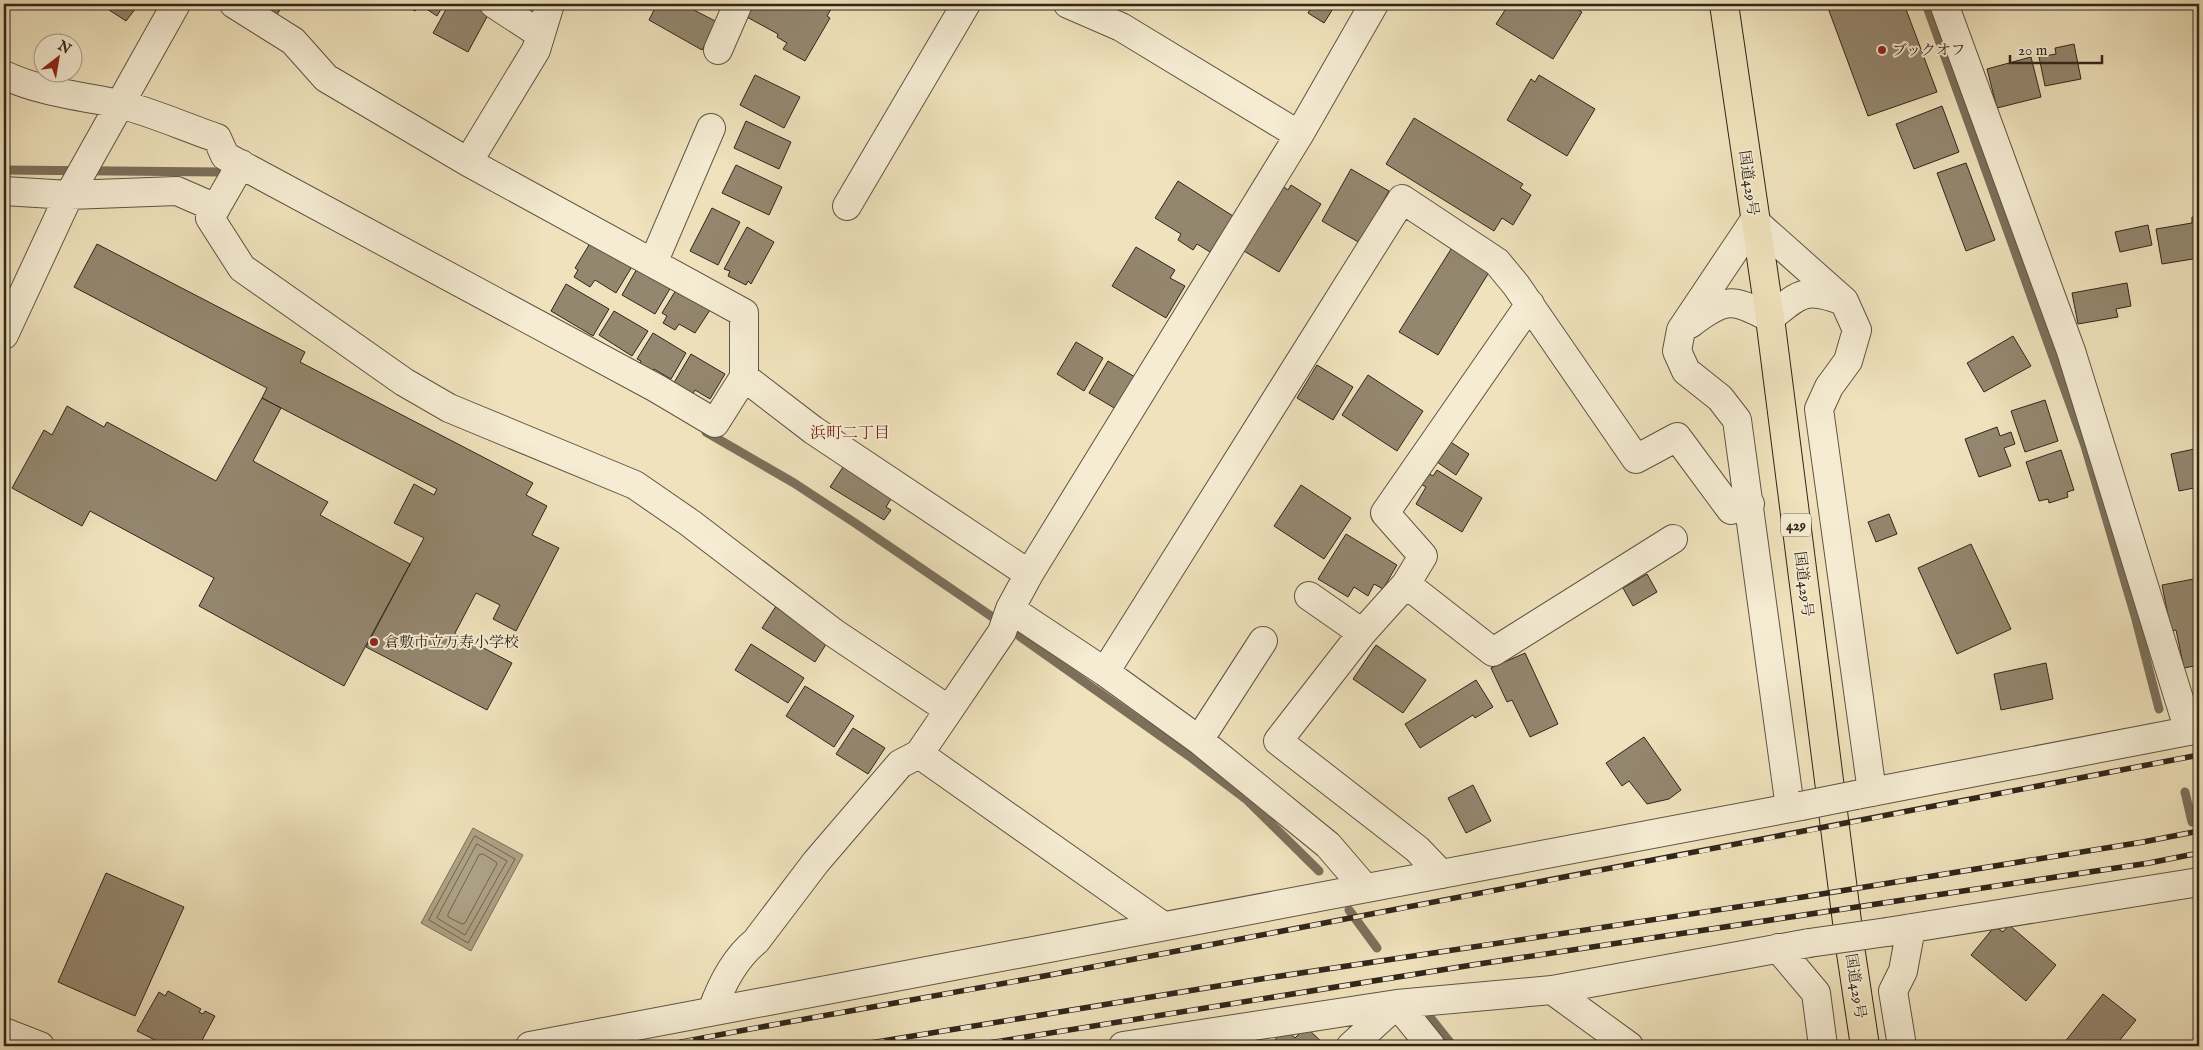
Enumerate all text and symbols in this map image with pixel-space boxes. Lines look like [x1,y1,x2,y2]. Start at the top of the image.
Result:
north arrow [32,32,82,82]
scale bar [2010,32,2103,64]
text: N [53,36,74,59]
place label: ブックオフ [1892,41,1966,60]
text: 20 m [2018,41,2048,60]
marker: ブックオフ [1876,44,1888,56]
street label: 国道429号 [1735,149,1763,217]
district label: 浜町二丁目 [810,424,890,444]
road number: 429 [1781,514,1811,536]
street label: 国道429号 [1790,550,1817,618]
place label: 倉敷市立万寿小学校 [384,633,519,652]
marker: 倉敷市立万寿小学校 [368,636,380,648]
street label: 国道429号 [1841,952,1870,1020]

